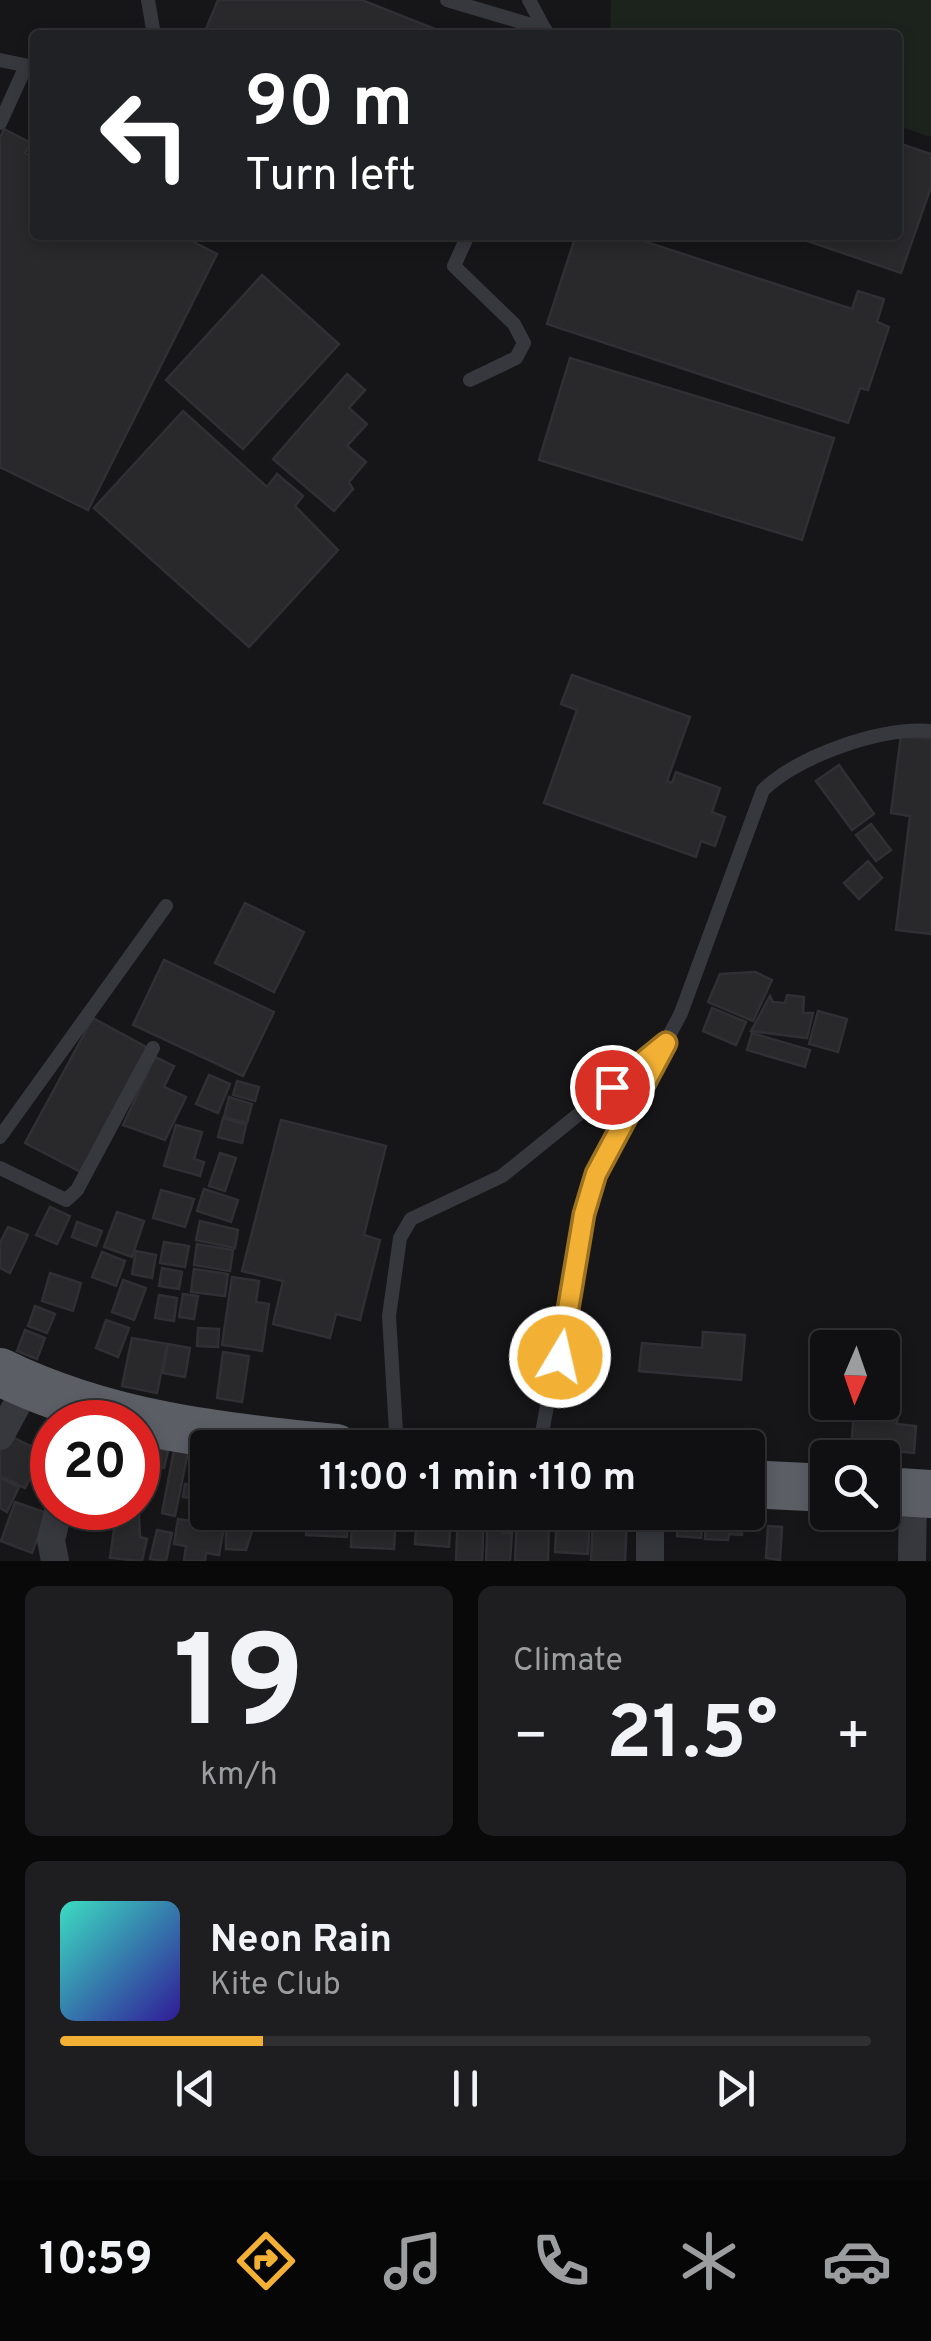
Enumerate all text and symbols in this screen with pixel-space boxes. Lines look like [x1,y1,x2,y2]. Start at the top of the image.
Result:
text: 90 m [245,62,413,151]
icon: left [80,70,210,200]
text: Turn left [245,149,416,206]
pin [570,1045,655,1130]
icon: arrive [585,1060,640,1115]
position arrow [508,1305,612,1409]
north arrow [810,1330,900,1420]
map controls [810,1330,900,1530]
speed limit sign: 20 [30,1400,160,1530]
button: search [810,1440,900,1530]
text: 11:00 · 1 min · 110 m [319,1455,636,1504]
text: 19 [173,1608,305,1773]
text: Climate [513,1642,623,1682]
text: 21.5° [606,1690,778,1785]
text: − [513,1704,548,1774]
text: + [836,1704,871,1774]
text: km/h [200,1756,278,1796]
text: Neon Rain [210,1917,392,1966]
text: Kite Club [210,1966,341,2006]
icon: previous [168,2061,223,2116]
icon: pause [438,2061,493,2116]
icon: next [708,2061,763,2116]
icon: directions [231,2226,301,2296]
icon: music [378,2226,448,2296]
icon: phone [526,2226,596,2296]
icon: climate [674,2226,744,2296]
icon: car [822,2226,892,2296]
text: 10:59 [39,2233,153,2290]

